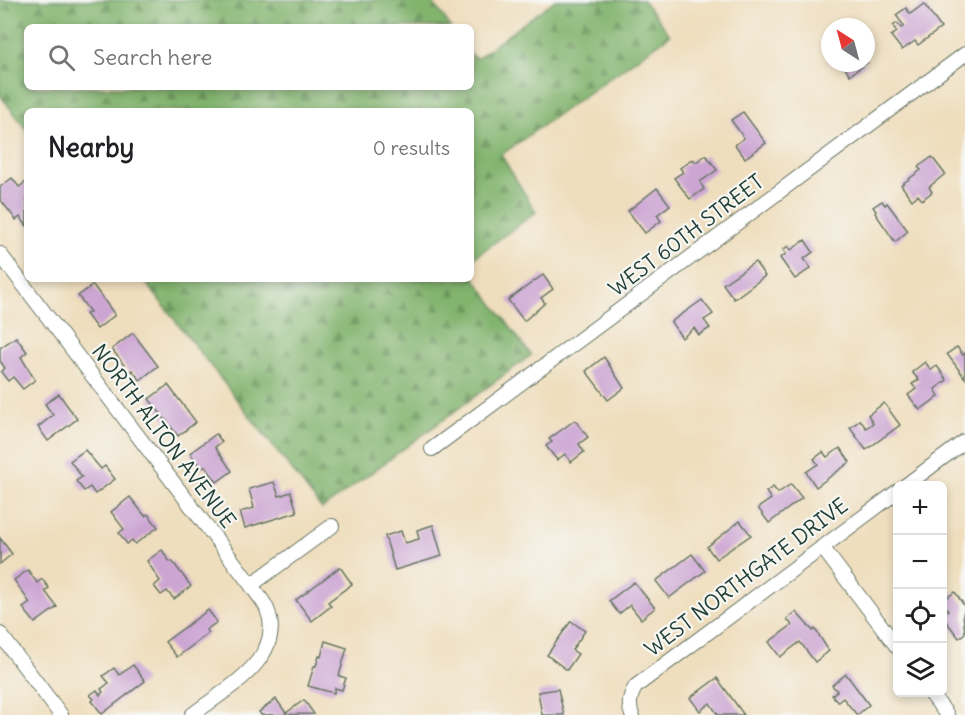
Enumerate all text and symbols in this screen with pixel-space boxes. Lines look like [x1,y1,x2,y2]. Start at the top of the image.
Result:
north arrow [821,18,875,72]
search box [24,24,474,90]
icon: search [45,41,78,74]
text: Search here [93,43,212,71]
text: Nearby [48,131,134,164]
text: 0 results [373,135,450,160]
street label: WEST 60TH STREET [603,168,769,302]
street label: NORTH ALTON AVENUE [86,339,242,533]
map controls [893,481,947,697]
button: + [893,481,947,535]
street label: WEST NORTHGATE DRIVE [639,492,853,662]
button: − [893,535,947,589]
button: locate [893,589,947,643]
button: layers [893,643,947,697]

